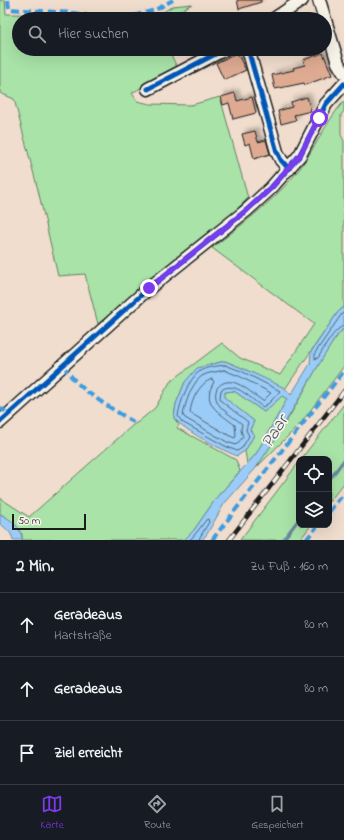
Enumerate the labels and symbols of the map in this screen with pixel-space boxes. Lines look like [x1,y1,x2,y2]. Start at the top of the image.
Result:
route start [310,109,328,127]
route end [140,279,158,297]
water label: Paar [256,409,297,454]
scale bar [12,512,86,531]

